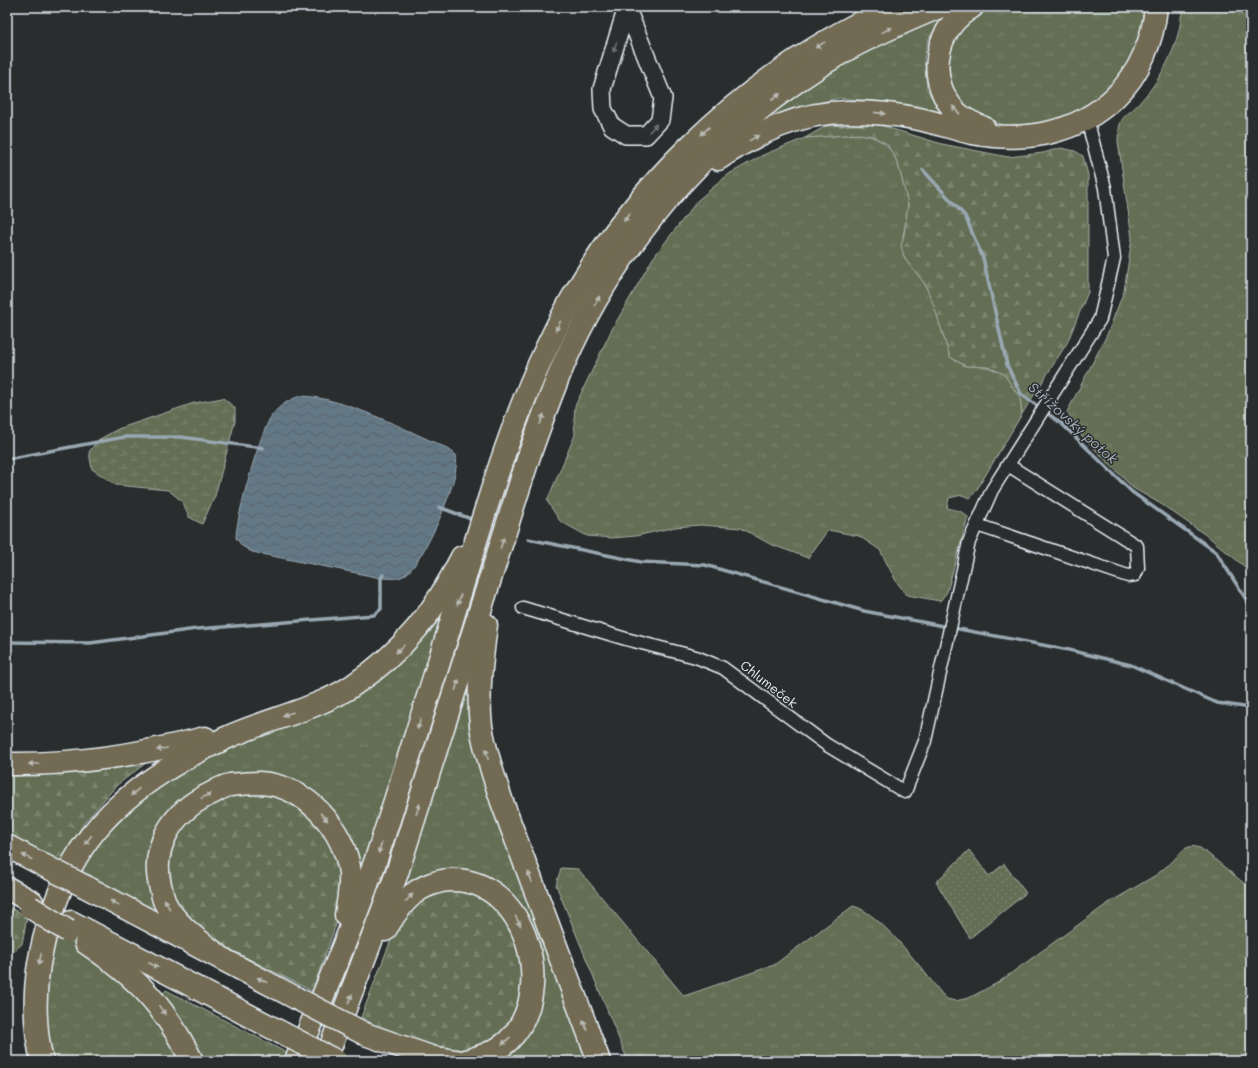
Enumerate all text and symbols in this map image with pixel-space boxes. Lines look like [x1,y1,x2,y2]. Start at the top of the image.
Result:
one-way arrow [881,27,892,33]
one-way arrow [612,41,618,53]
one-way arrow [815,41,825,49]
one-way arrow [770,93,781,102]
one-way arrow [951,105,960,115]
one-way arrow [873,110,886,117]
one-way arrow [648,123,657,133]
one-way arrow [701,126,710,135]
one-way arrow [748,134,760,141]
one-way arrow [623,211,631,222]
one-way arrow [593,295,600,307]
one-way arrow [555,320,561,332]
water label: Střížovský potok [1025,377,1122,468]
one-way arrow [540,413,546,425]
one-way arrow [499,536,505,548]
one-way arrow [456,594,462,606]
one-way arrow [395,644,404,653]
street label: Chlumeček [737,656,801,711]
one-way arrow [454,679,460,691]
one-way arrow [282,711,294,717]
one-way arrow [416,718,422,730]
one-way arrow [156,746,169,752]
one-way arrow [484,748,490,760]
one-way arrow [27,761,40,767]
one-way arrow [130,788,141,796]
one-way arrow [200,793,212,799]
one-way arrow [415,803,421,815]
one-way arrow [319,812,328,822]
one-way arrow [84,834,92,845]
one-way arrow [376,842,382,854]
one-way arrow [21,854,33,860]
one-way arrow [526,870,532,882]
one-way arrow [404,893,414,903]
one-way arrow [163,898,170,910]
one-way arrow [109,900,121,906]
one-way arrow [514,915,521,927]
one-way arrow [37,953,43,965]
one-way arrow [147,961,159,968]
one-way arrow [256,976,268,983]
one-way arrow [347,992,353,1004]
one-way arrow [158,1004,166,1015]
one-way arrow [581,1018,587,1030]
one-way arrow [501,1036,511,1046]

